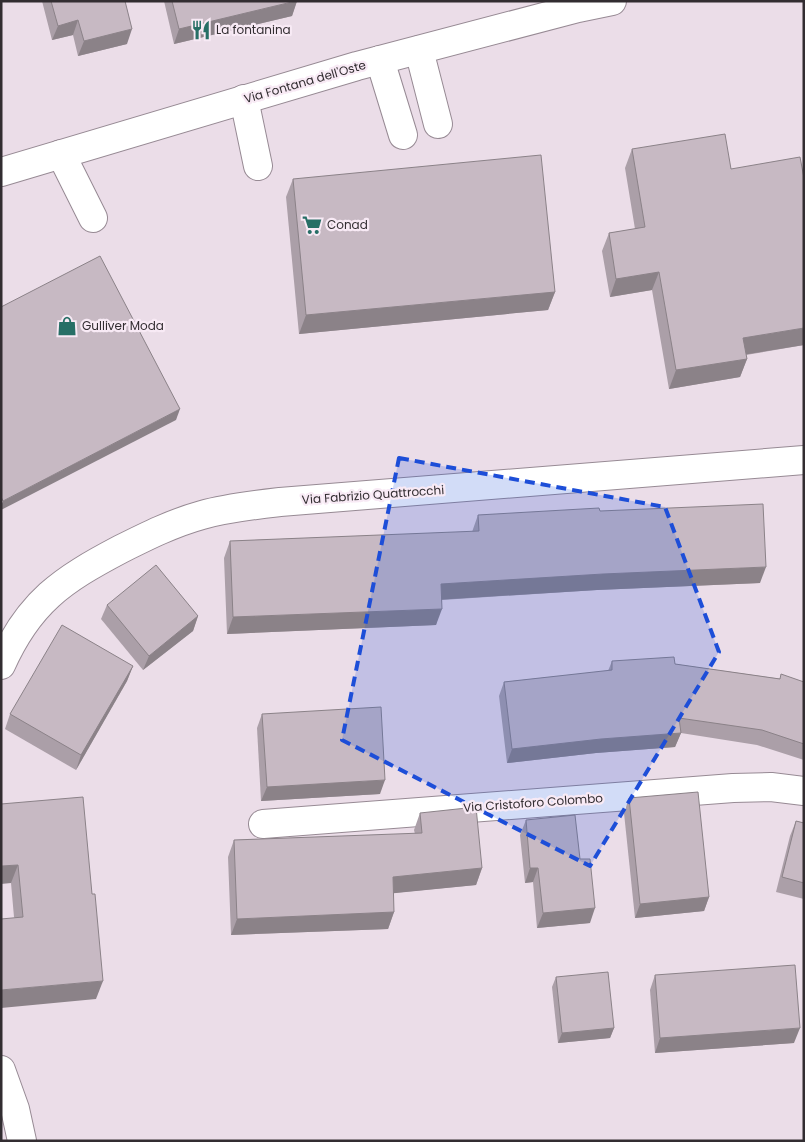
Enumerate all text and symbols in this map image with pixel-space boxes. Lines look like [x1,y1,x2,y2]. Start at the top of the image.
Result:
restaurant icon: La fontanina [190,19,212,41]
place label: La fontanina [216,21,291,38]
street label: Via Fontana dell'Oste [242,56,368,107]
supermarket icon: Conad [301,214,323,236]
place label: Conad [327,216,368,233]
shop icon: Gulliver Moda [56,315,78,337]
place label: Gulliver Moda [82,317,164,334]
street label: Via Fabrizio Quattrocchi [301,481,445,508]
street label: Via Cristoforo Colombo [462,789,604,816]

